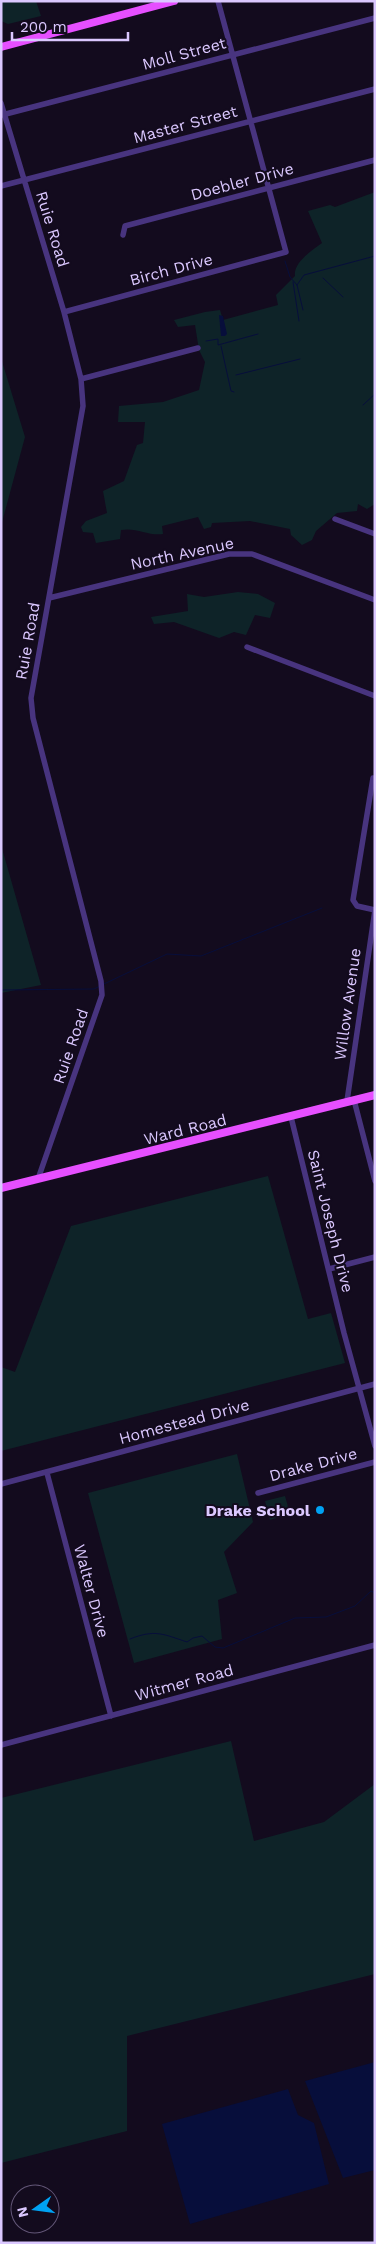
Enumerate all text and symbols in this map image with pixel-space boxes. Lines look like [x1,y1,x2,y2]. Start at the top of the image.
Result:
scale bar [12,10,129,42]
text: 200 m [20,18,67,36]
street label: Moll Street [140,33,228,74]
street label: Master Street [131,101,239,147]
street label: Doebler Drive [189,159,296,204]
street label: Ruie Road [32,189,73,269]
street label: Birch Drive [128,249,215,290]
street label: North Avenue [129,533,236,574]
street label: Ruie Road [11,601,44,681]
street label: Willow Avenue [330,947,365,1061]
street label: Ruie Road [49,1006,92,1086]
street label: Ward Road [142,1110,228,1149]
street label: Saint Joseph Drive [304,1148,357,1294]
street label: Homestead Drive [117,1395,252,1448]
street label: Drake Drive [267,1444,359,1485]
place label: Drake School [205,1501,311,1520]
marker: Drake School [314,1504,326,1516]
street label: Walter Drive [70,1542,113,1640]
street label: Witmer Road [133,1660,236,1705]
north arrow [10,2184,60,2234]
text: N [13,2205,31,2219]

